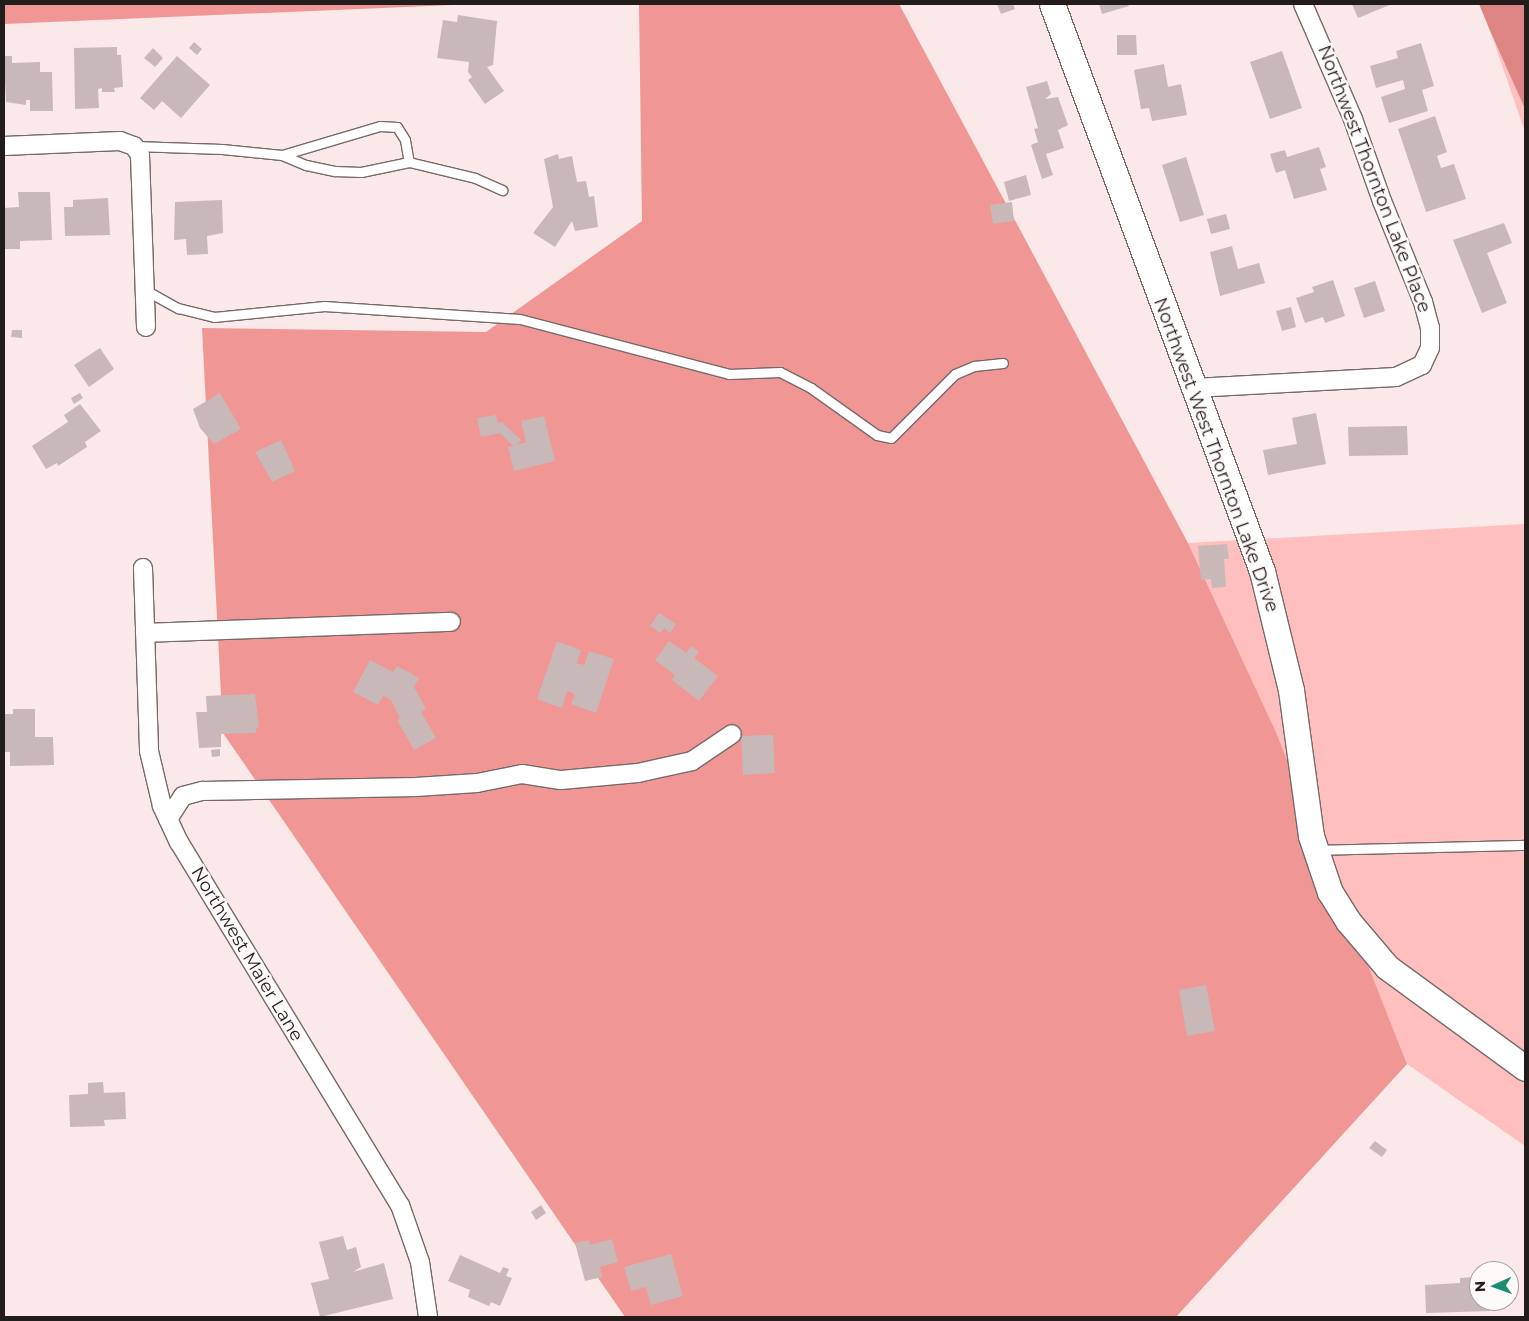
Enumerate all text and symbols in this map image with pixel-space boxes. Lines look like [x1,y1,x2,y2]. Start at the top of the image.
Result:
street label: Northwest Thornton Lake Place [1313,42,1435,316]
street label: Northwest West Thornton Lake Drive [1149,295,1283,615]
street label: Northwest Maier Lane [186,863,308,1045]
north arrow [1469,1261,1519,1311]
text: N [1471,1281,1489,1292]

